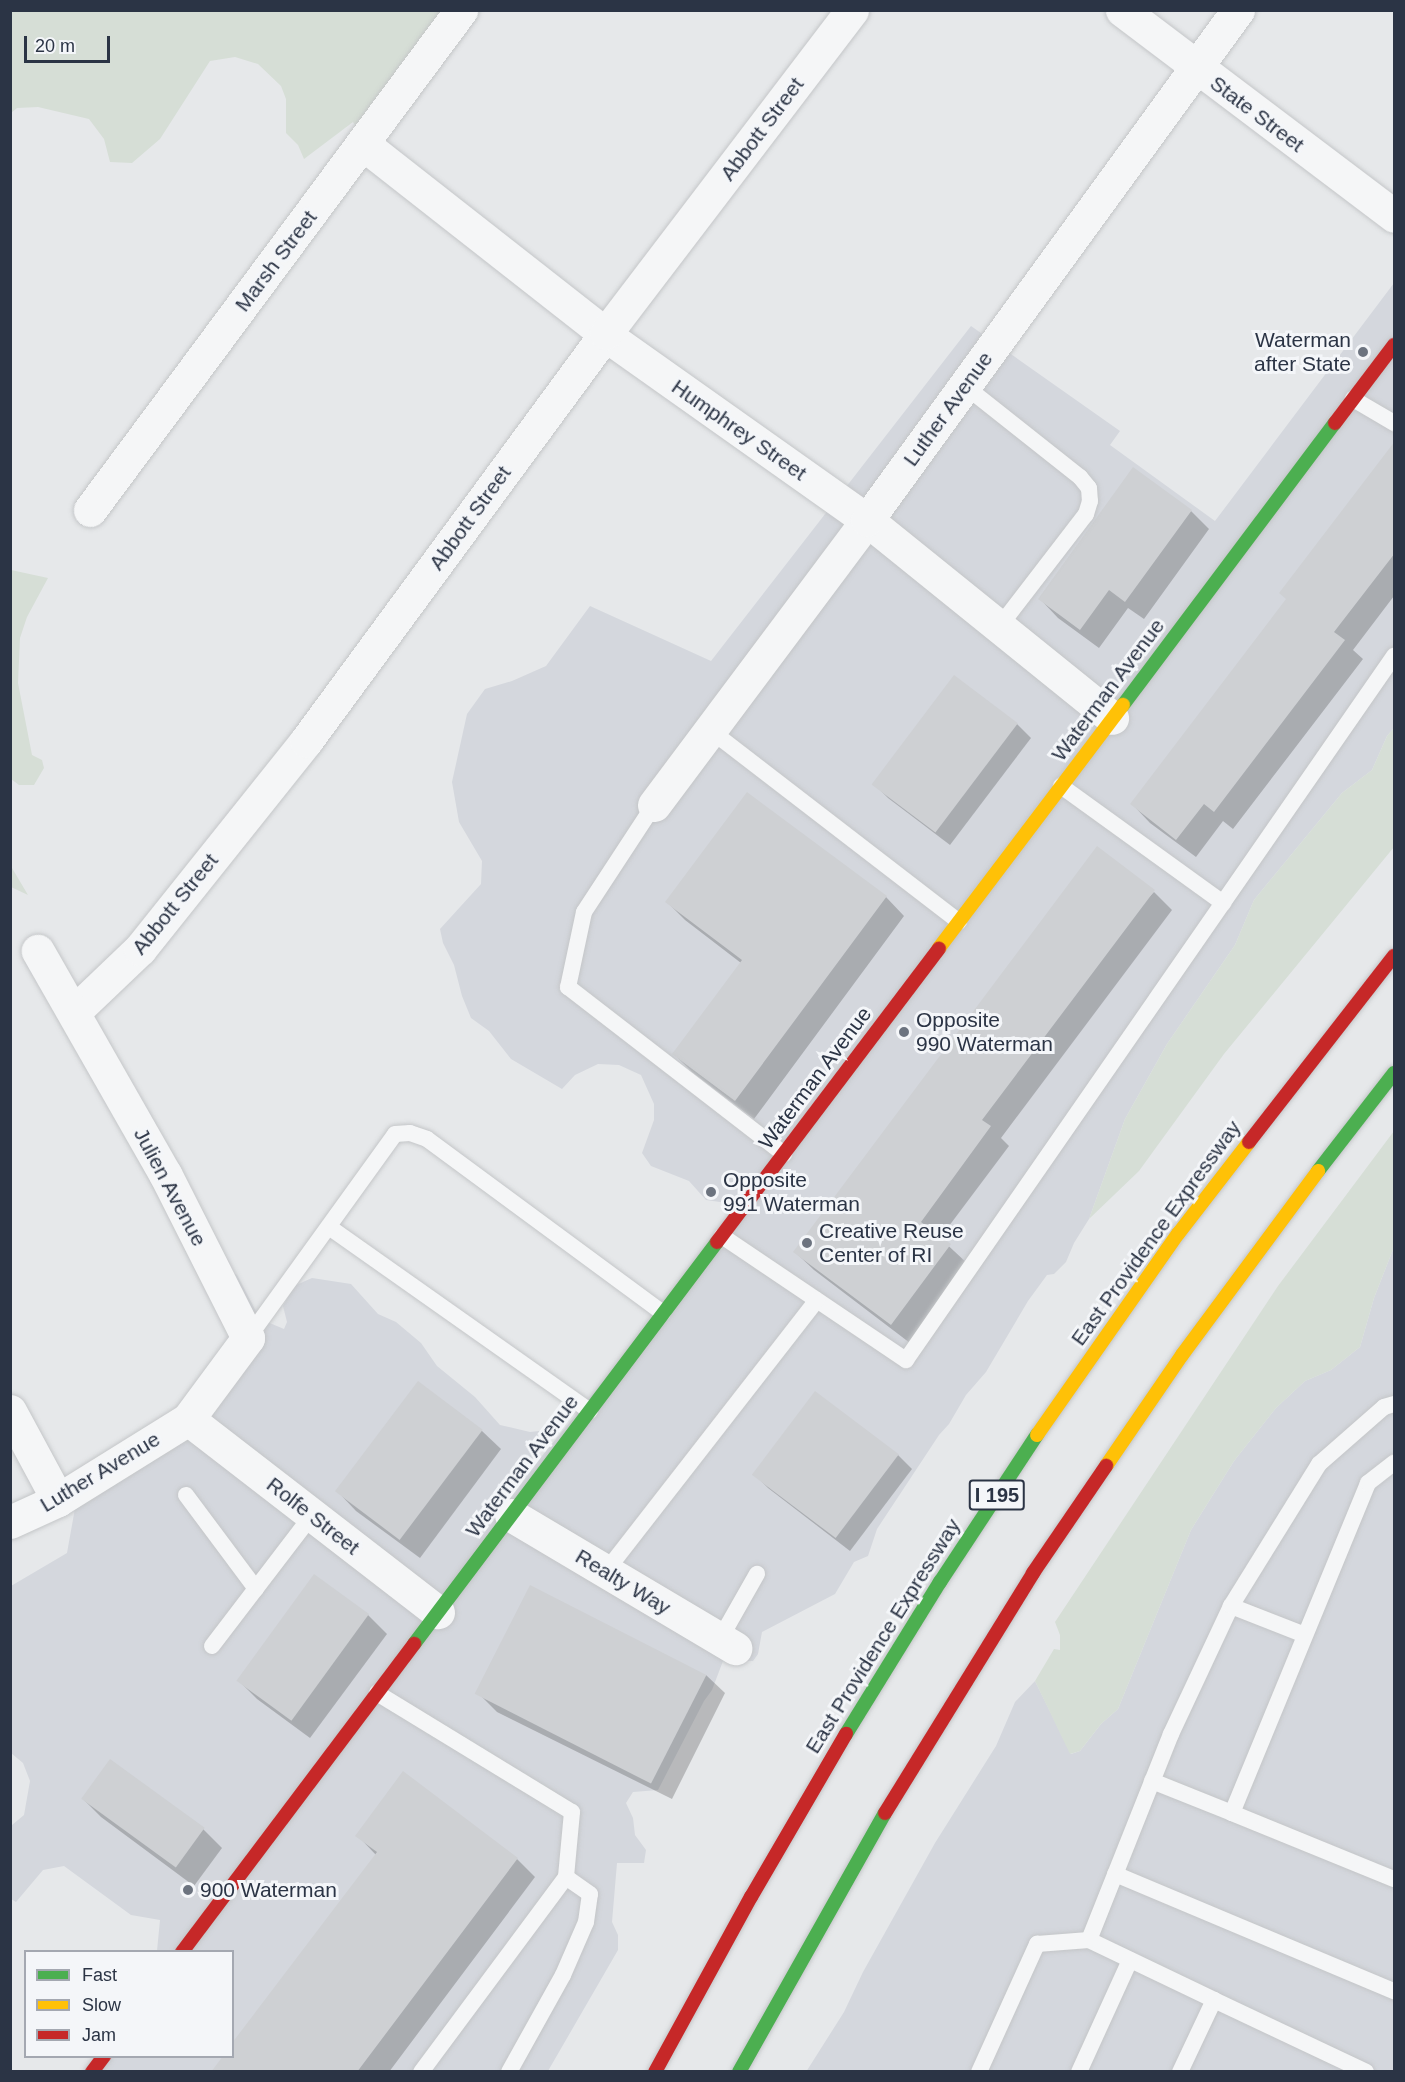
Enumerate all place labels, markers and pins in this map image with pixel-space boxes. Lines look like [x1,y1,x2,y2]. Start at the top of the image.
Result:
place label: Waterman after State [1254,327,1351,377]
marker: Waterman after State [1356,345,1370,359]
place label: Opposite 990 Waterman [916,1007,1053,1057]
marker: Opposite 990 Waterman [897,1025,911,1039]
place label: Opposite 991 Waterman [723,1167,860,1217]
marker: Opposite 991 Waterman [704,1185,718,1199]
place label: Creative Reuse Center of RI [819,1218,964,1268]
marker: Creative Reuse Center of RI [800,1236,814,1250]
place label: 900 Waterman [200,1877,337,1903]
marker: 900 Waterman [181,1883,195,1897]

